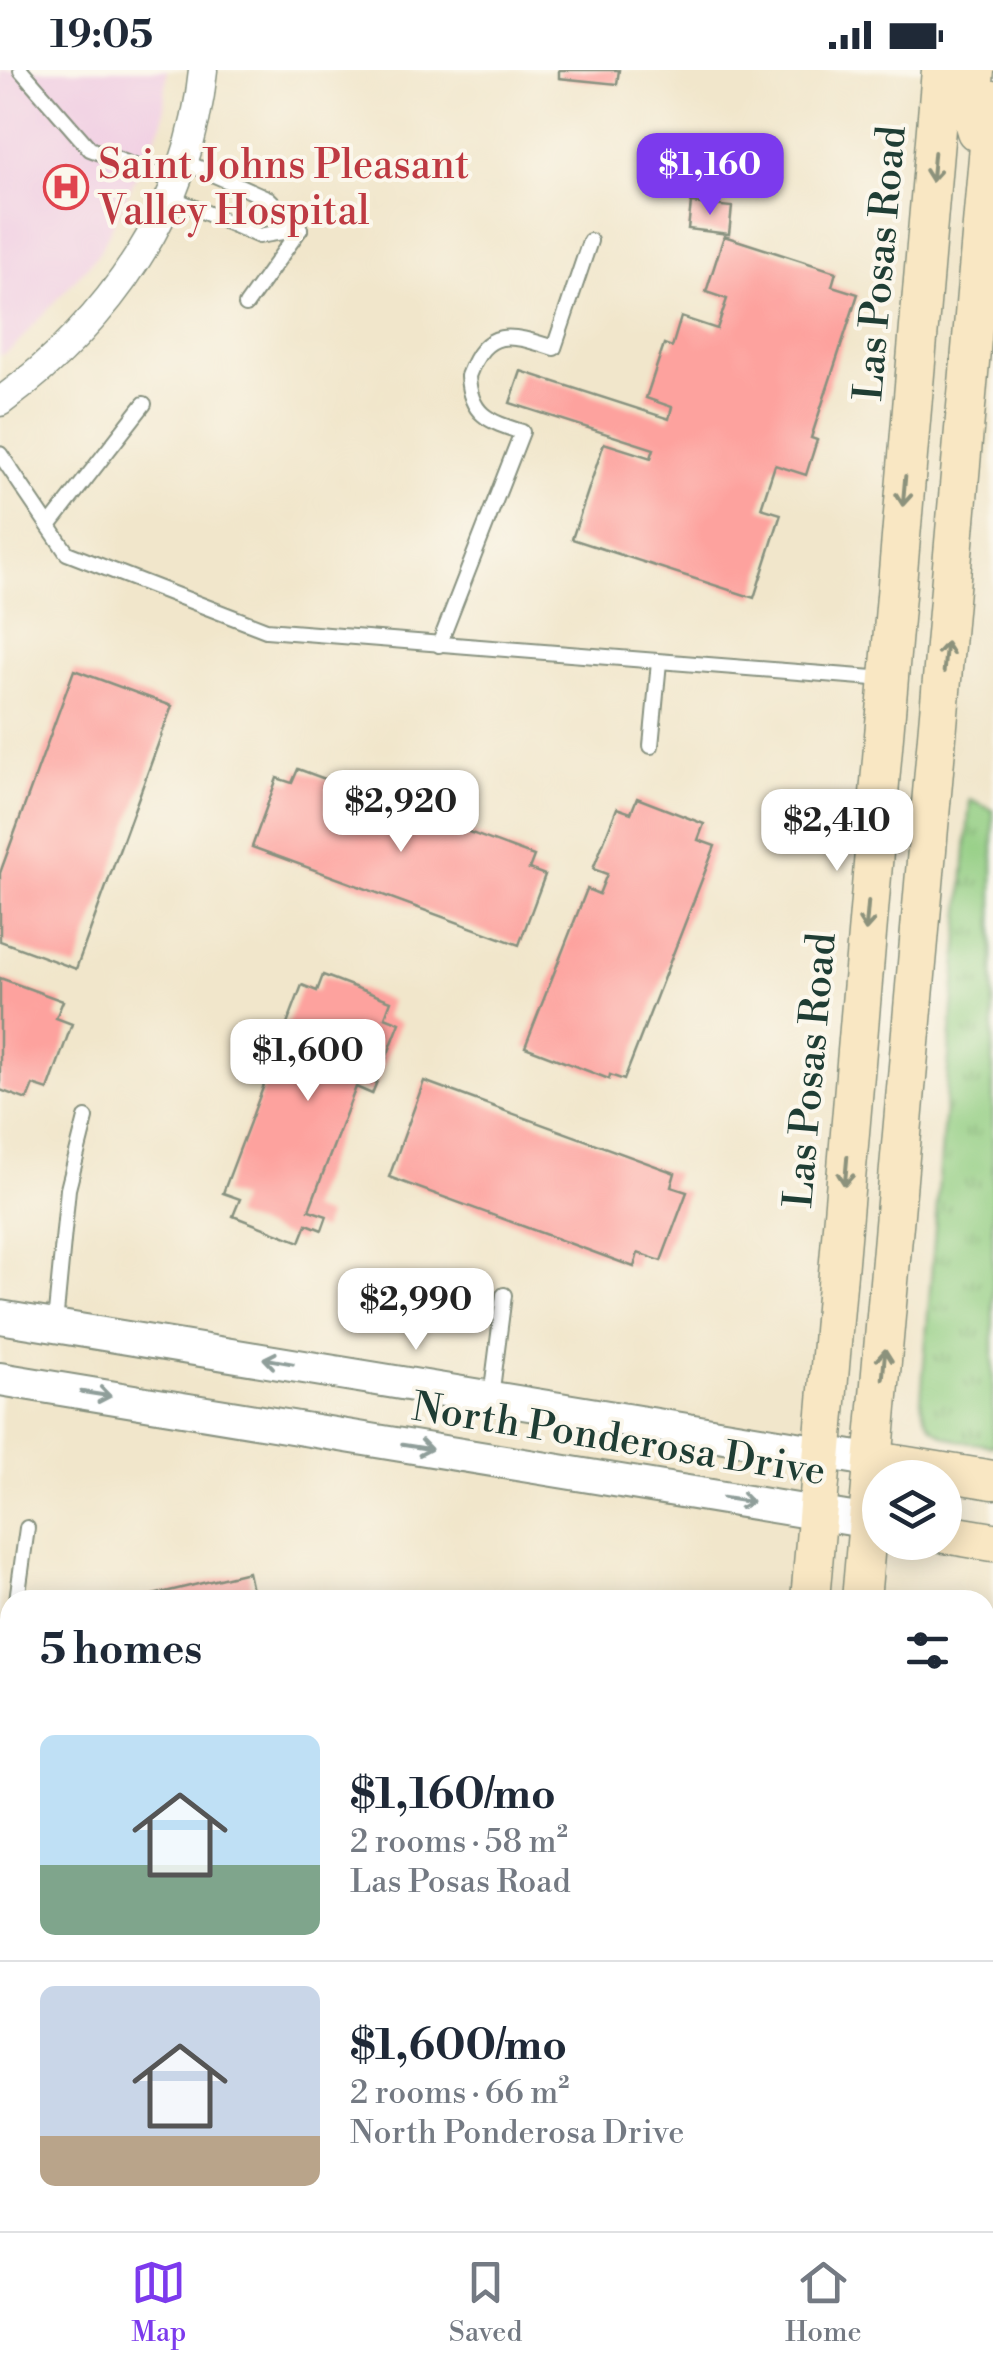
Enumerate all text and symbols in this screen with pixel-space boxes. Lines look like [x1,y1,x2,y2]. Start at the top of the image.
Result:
text: 19:05 [50,12,153,59]
street label: Las Posas Road [844,123,918,403]
pin: $1,160 [629,133,791,218]
place label: Saint Johns Pleasant Valley Hospital [97,141,469,238]
text: $1,160 [659,145,761,185]
one-way arrow [923,151,942,183]
hospital icon: Saint Johns Pleasant Valley Hospital [43,164,89,210]
one-way arrow [895,474,914,506]
one-way arrow [936,641,955,673]
pin: $2,920 [320,770,482,855]
text: $2,920 [345,782,457,822]
pin: $2,410 [756,789,918,874]
text: $2,410 [783,801,891,841]
one-way arrow [858,899,877,932]
street label: Las Posas Road [774,930,848,1210]
pin: $1,600 [227,1019,389,1104]
text: $1,600 [252,1031,364,1071]
one-way arrow [836,1154,855,1187]
pin: $2,990 [335,1268,497,1353]
text: $2,990 [360,1280,472,1320]
one-way arrow [875,1349,894,1381]
one-way arrow [262,1351,295,1370]
street label: North Ponderosa Drive [408,1383,829,1497]
one-way arrow [80,1385,112,1404]
one-way arrow [400,1438,433,1457]
map controls [862,1460,962,1560]
button: layers [862,1460,962,1560]
one-way arrow [721,1492,753,1510]
icon: filters [900,1623,955,1678]
text: 5 homes [40,1624,202,1677]
text: $1,160/mo [350,1769,556,1822]
icon: home [120,1775,240,1895]
text: 2 rooms · 58 m² [350,1822,568,1862]
text: Las Posas Road [350,1862,571,1902]
text: $1,600/mo [350,2020,567,2073]
icon: home [120,2026,240,2146]
text: 2 rooms · 66 m² [350,2073,569,2113]
text: North Ponderosa Drive [350,2113,684,2153]
tab: Map [131,2255,186,2350]
tab: Saved [449,2255,522,2350]
tab: Home [785,2255,862,2350]

